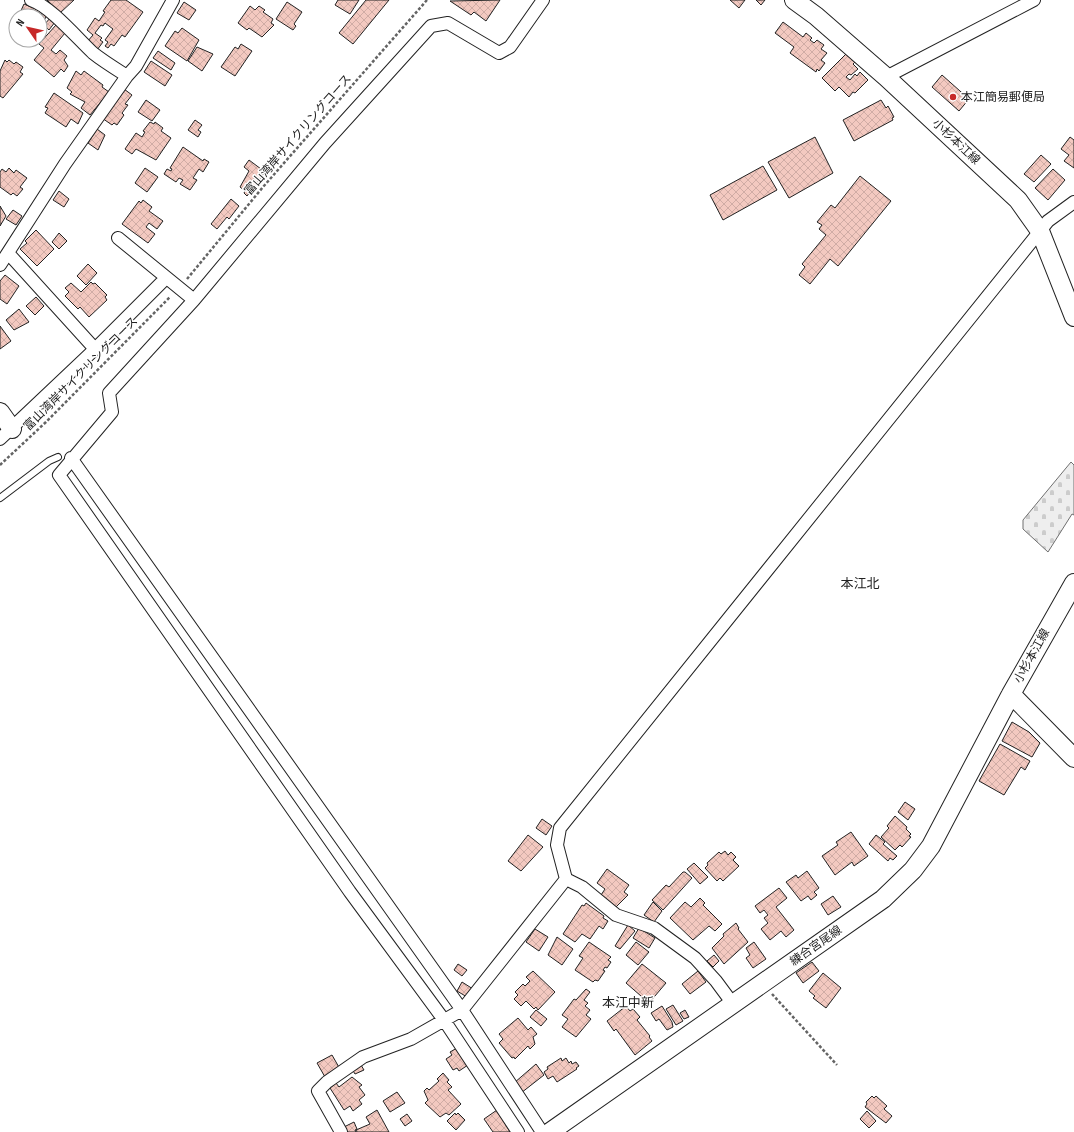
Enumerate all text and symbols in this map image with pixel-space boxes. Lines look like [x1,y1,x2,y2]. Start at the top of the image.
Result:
north arrow [8,8,48,48]
text: N [13,17,27,29]
street label: 富山湾岸サイクリングコース [241,72,355,198]
place label: 本江簡易郵便局 [961,90,1045,105]
marker: 本江簡易郵便局 [948,92,958,102]
street label: 小杉本江線 [929,116,983,168]
street label: 富山湾岸サイクリングコース [21,314,141,434]
district label: 本江北 [840,576,880,592]
street label: 小杉本江線 [1011,626,1053,686]
street label: 練合宮尾線 [787,923,845,969]
district label: 本江中新 [602,995,654,1011]

